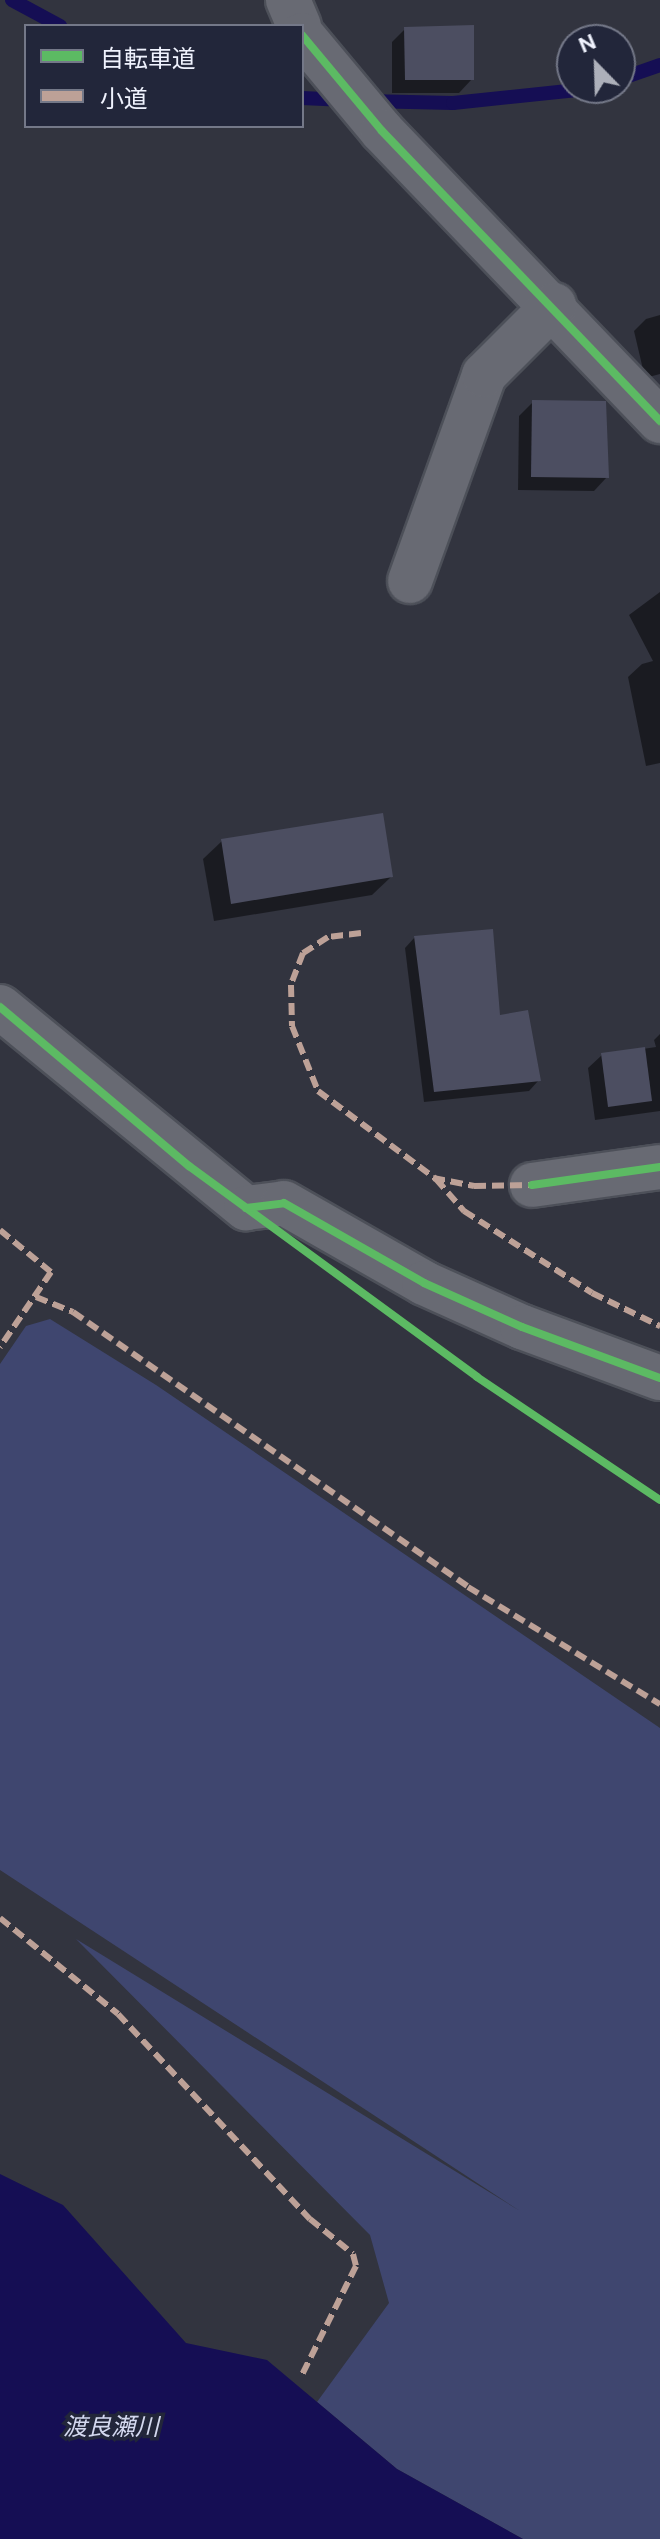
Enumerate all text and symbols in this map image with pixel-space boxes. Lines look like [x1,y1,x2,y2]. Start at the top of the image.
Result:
legend [24,24,304,128]
north arrow [556,24,636,104]
text: N [574,27,600,60]
text: 自転車道 [100,43,196,74]
text: 小道 [100,83,148,114]
water label: 渡良瀬川 [63,2413,159,2441]

